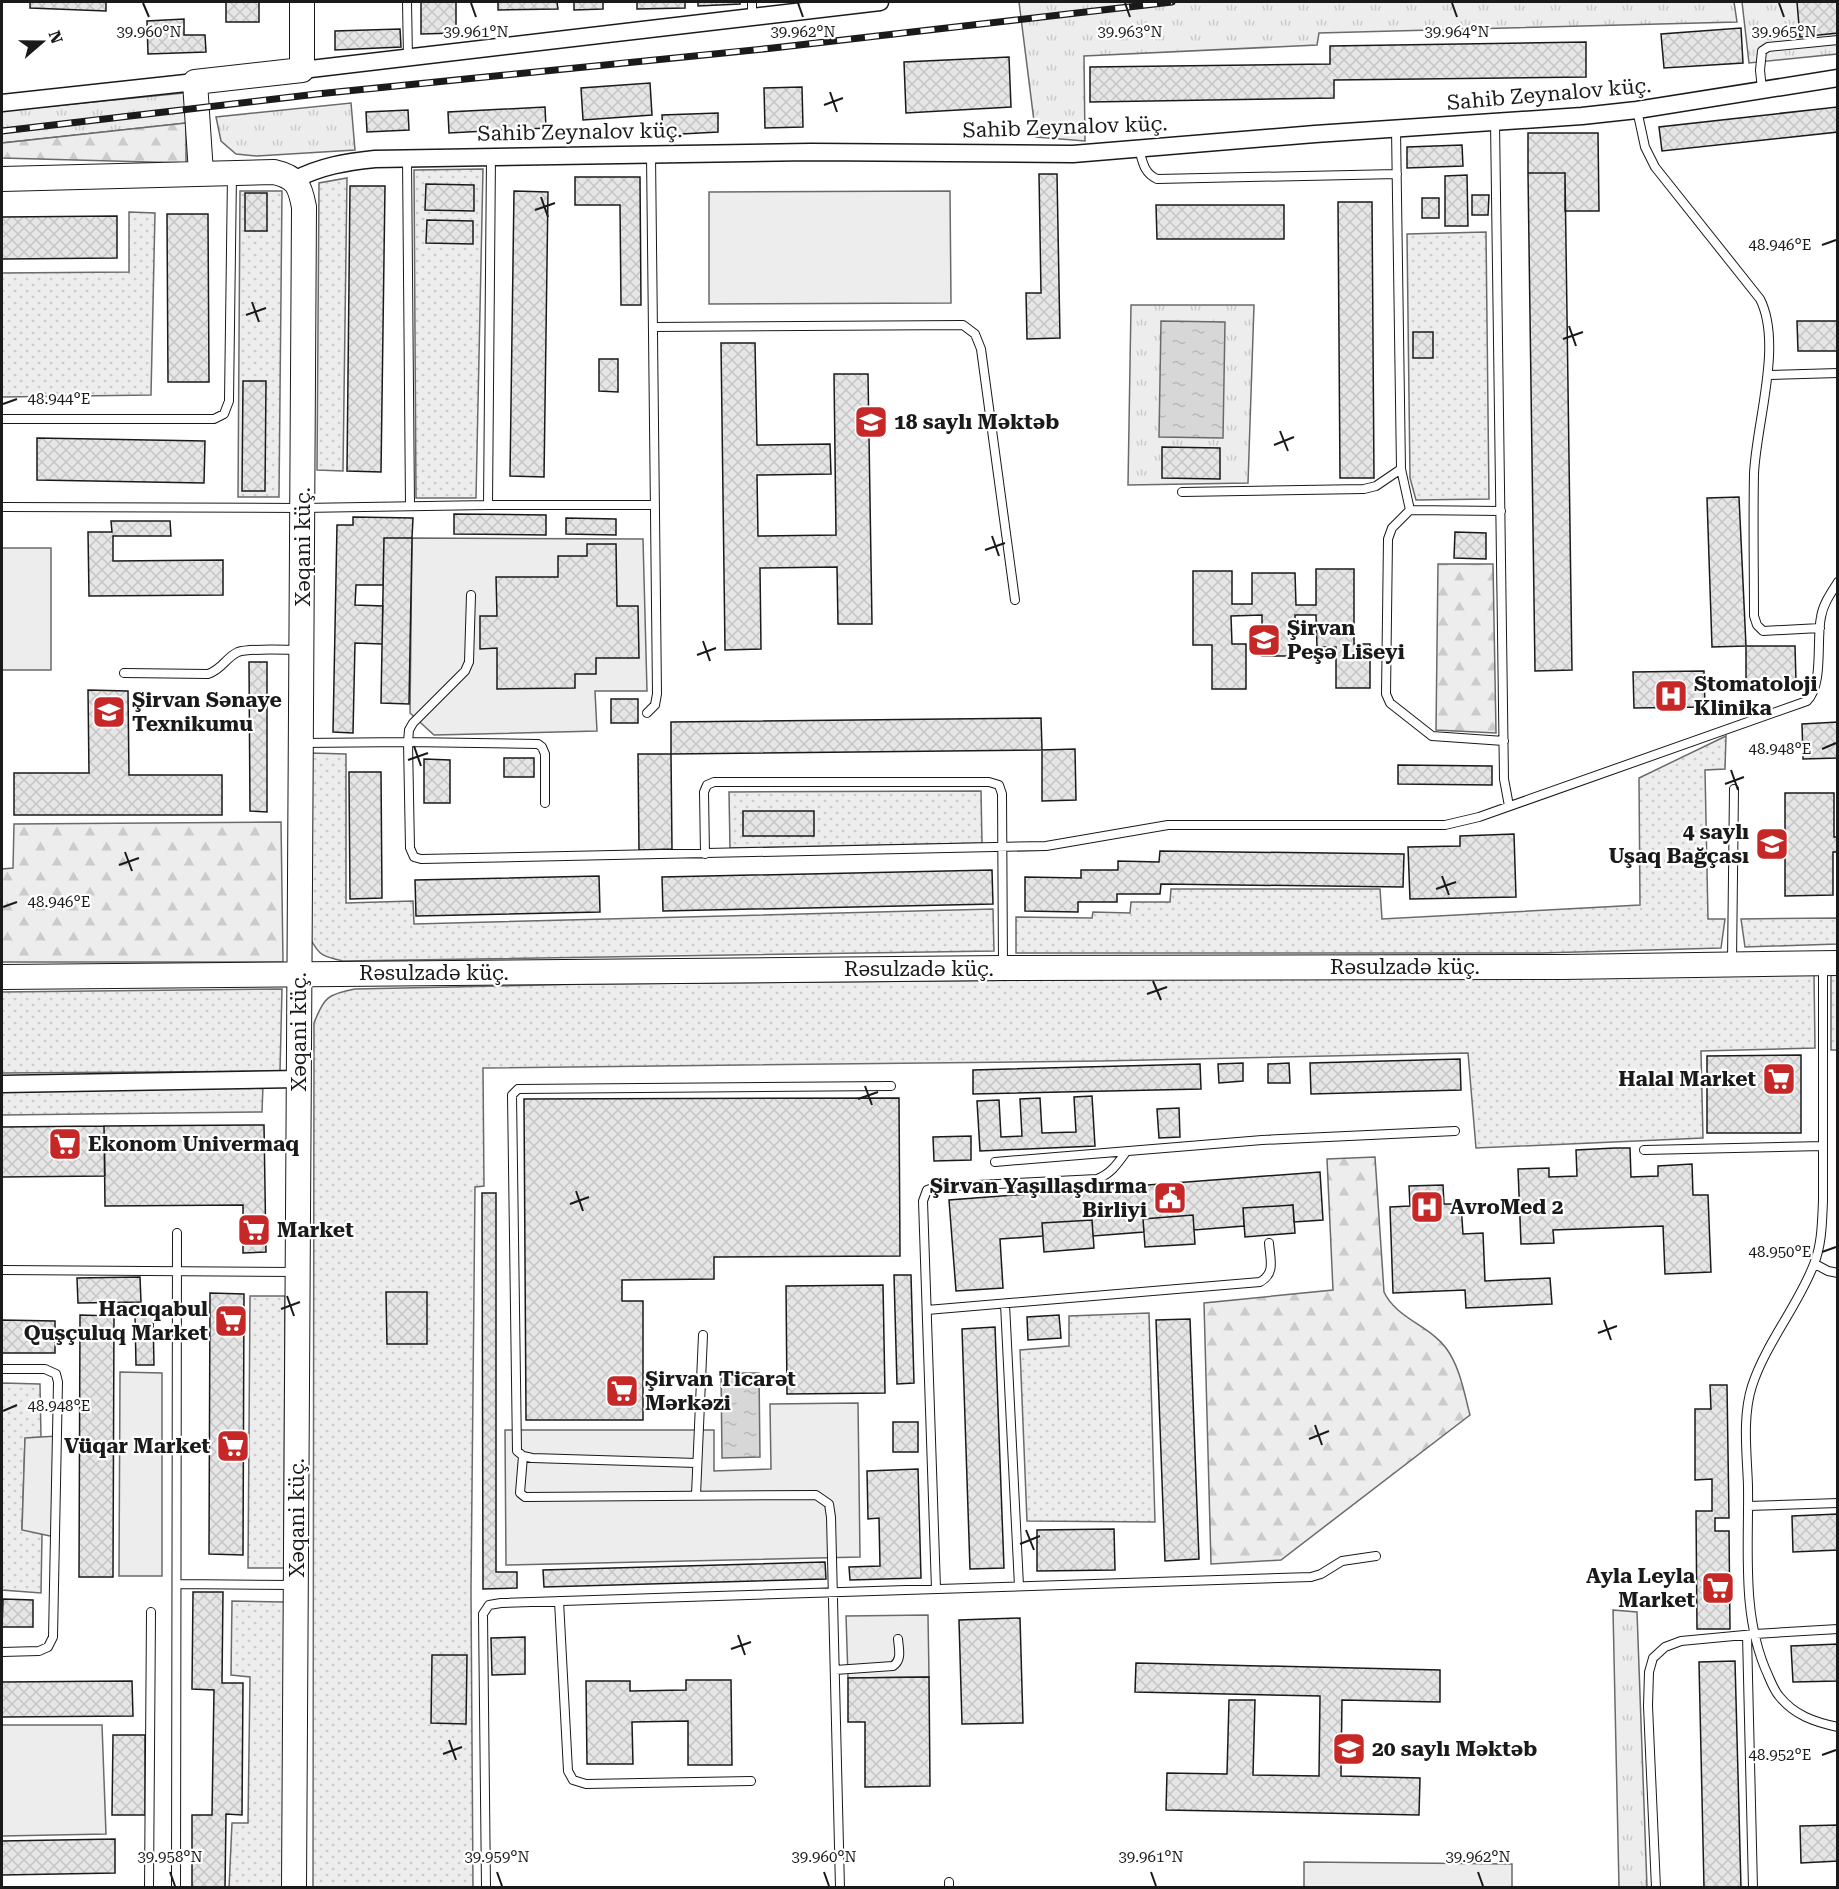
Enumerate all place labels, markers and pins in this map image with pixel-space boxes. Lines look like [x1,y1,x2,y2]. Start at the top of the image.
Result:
school or university icon: 18 saylı Məktəb [853,404,889,440]
place label: 18 saylı Məktəb [894,410,1059,434]
place label: Şirvan Peşə Liseyi [1287,616,1405,664]
school or university icon: Şirvan Peşə Liseyi [1246,622,1282,658]
place label: Stomatoloji Klinika [1694,672,1817,720]
hospital icon: Stomatoloji Klinika [1653,678,1689,714]
place label: Şirvan Sənaye Texnikumu [132,688,282,736]
school or university icon: Şirvan Sənaye Texnikumu [91,694,127,730]
place label: 4 saylı Uşaq Bağçası [1608,820,1749,868]
school or university icon: 4 saylı Uşaq Bağçası [1754,826,1790,862]
supermarket icon: Halal Market [1761,1061,1797,1097]
place label: Halal Market [1618,1067,1756,1091]
supermarket icon: Ekonom Univermaq [47,1126,83,1162]
place label: Ekonom Univermaq [88,1132,299,1156]
place label: Şirvan Yaşıllaşdırma Birliyi [930,1174,1148,1222]
public building icon: Şirvan Yaşıllaşdırma Birliyi [1152,1180,1188,1216]
hospital icon: AvroMed 2 [1409,1189,1445,1225]
place label: AvroMed 2 [1450,1195,1563,1219]
supermarket icon: Market [236,1212,272,1248]
place label: Market [277,1218,354,1242]
place label: Hacıqabul Quşçuluq Market [24,1297,208,1345]
supermarket icon: Hacıqabul Quşçuluq Market [213,1303,249,1339]
place label: Şirvan Ticarət Mərkəzi [645,1367,796,1415]
supermarket icon: Şirvan Ticarət Mərkəzi [604,1373,640,1409]
supermarket icon: Vüqar Market [215,1428,251,1464]
place label: Vüqar Market [64,1434,210,1458]
place label: Ayla Leyla Market [1586,1564,1696,1612]
supermarket icon: Ayla Leyla Market [1700,1570,1736,1606]
school or university icon: 20 saylı Məktəb [1331,1731,1367,1767]
place label: 20 saylı Məktəb [1372,1737,1537,1761]

